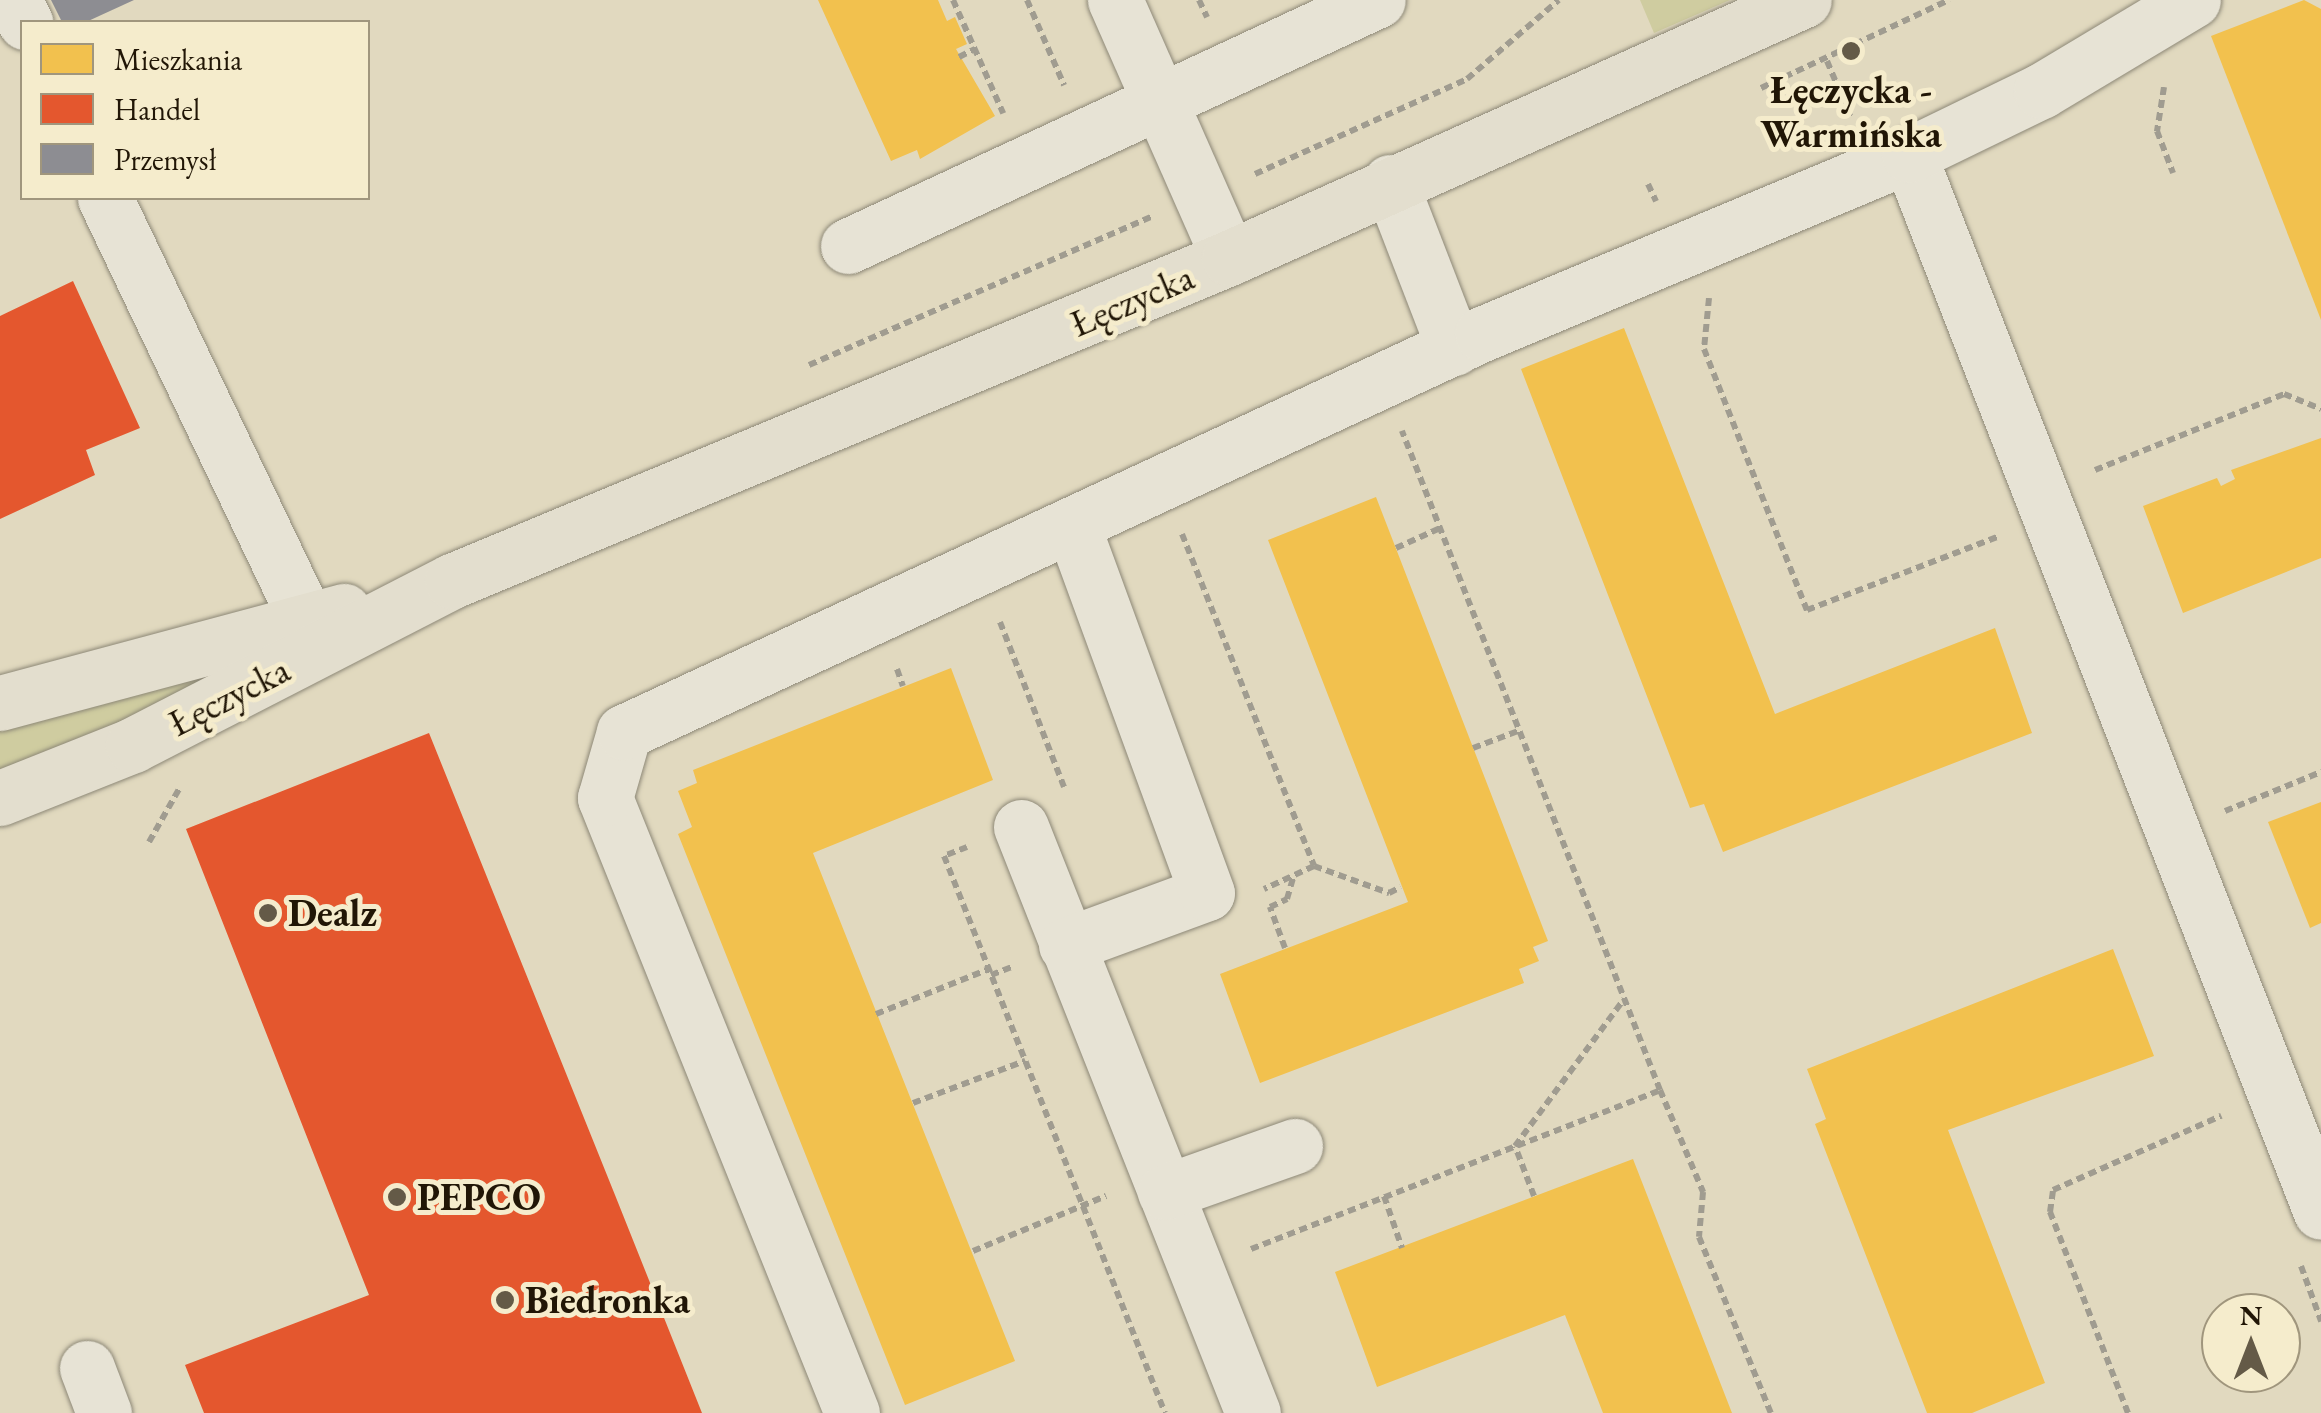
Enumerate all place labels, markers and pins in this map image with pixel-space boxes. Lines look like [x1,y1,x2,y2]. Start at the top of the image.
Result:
marker: Łęczycka - Warmińska [1840,40,1862,62]
place label: Łęczycka - Warmińska [1760,67,1942,156]
place label: Dealz [288,890,377,936]
marker: Dealz [257,902,279,924]
place label: PEPCO [417,1174,541,1220]
marker: PEPCO [386,1186,408,1208]
place label: Biedronka [525,1277,690,1323]
marker: Biedronka [494,1289,516,1311]

